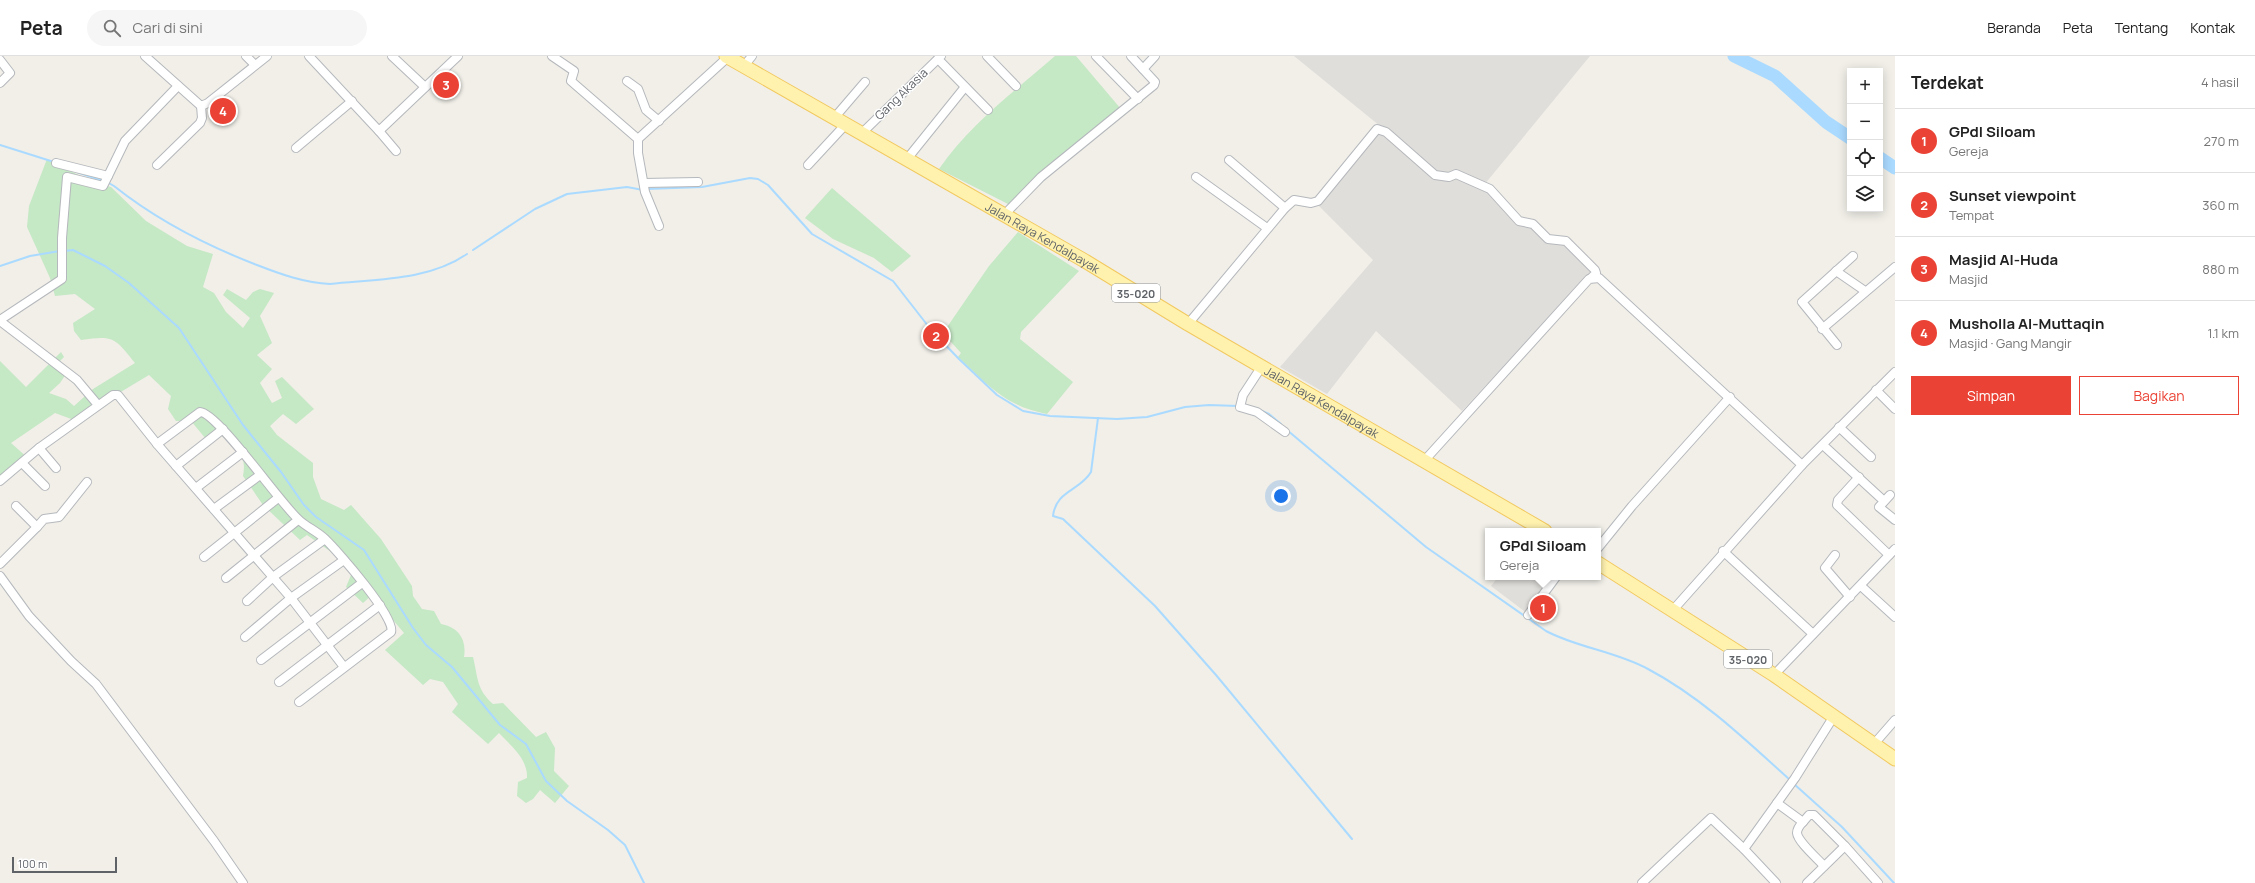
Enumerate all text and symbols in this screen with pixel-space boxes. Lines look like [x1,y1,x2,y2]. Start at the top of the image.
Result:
search box [87,10,367,46]
text: Peta [20,15,63,41]
icon: search [101,17,123,39]
text: Cari di sini [133,17,203,38]
text: Beranda [1987,18,2041,37]
text: Peta [2063,18,2093,37]
text: Tentang [2115,18,2168,37]
text: Kontak [2190,18,2235,37]
street label: Gang Akasia [871,64,931,124]
map controls [1847,68,1883,212]
button: + [1847,68,1883,104]
pin: 3 [433,70,459,100]
text: Terdekat [1911,71,1984,94]
text: 4 hasil [2201,73,2239,91]
pin: 4 [210,96,236,126]
button: − [1847,104,1883,140]
text: GPdI Siloam [1949,121,2036,142]
text: 1 [1921,132,1927,150]
text: 270 m [2204,132,2239,150]
button: locate [1847,140,1883,176]
text: Gereja [1949,142,1988,160]
button: layers [1847,176,1883,212]
text: Sunset viewpoint [1949,185,2076,206]
text: 2 [1920,196,1928,214]
text: 360 m [2202,196,2239,214]
street label: Jalan Raya Kendalpayak [982,197,1104,277]
text: Tempat [1949,206,1994,224]
text: Masjid Al-Huda [1949,249,2058,270]
text: 3 [1920,260,1928,278]
text: 880 m [2202,260,2239,278]
text: Masjid [1949,270,1988,288]
road number: 35-020 [1112,284,1160,302]
text: Musholla Al-Muttaqin [1949,313,2104,334]
pin: 2 [923,321,949,351]
text: 4 [1920,324,1928,342]
text: 1.1 km [2208,324,2239,342]
text: Masjid · Gang Mangir [1949,334,2072,352]
street label: Jalan Raya Kendalpayak [1262,362,1383,442]
button: Simpan [1911,376,2071,415]
button: Bagikan [2079,376,2239,415]
your location [1271,486,1291,506]
popup [1485,528,1601,580]
text: GPdI Siloam [1500,535,1586,556]
text: Gereja [1500,556,1539,574]
pin: 1 [1530,593,1556,623]
road number: 35-020 [1724,650,1772,668]
scale bar [12,855,117,874]
text: 100 m [18,856,47,871]

